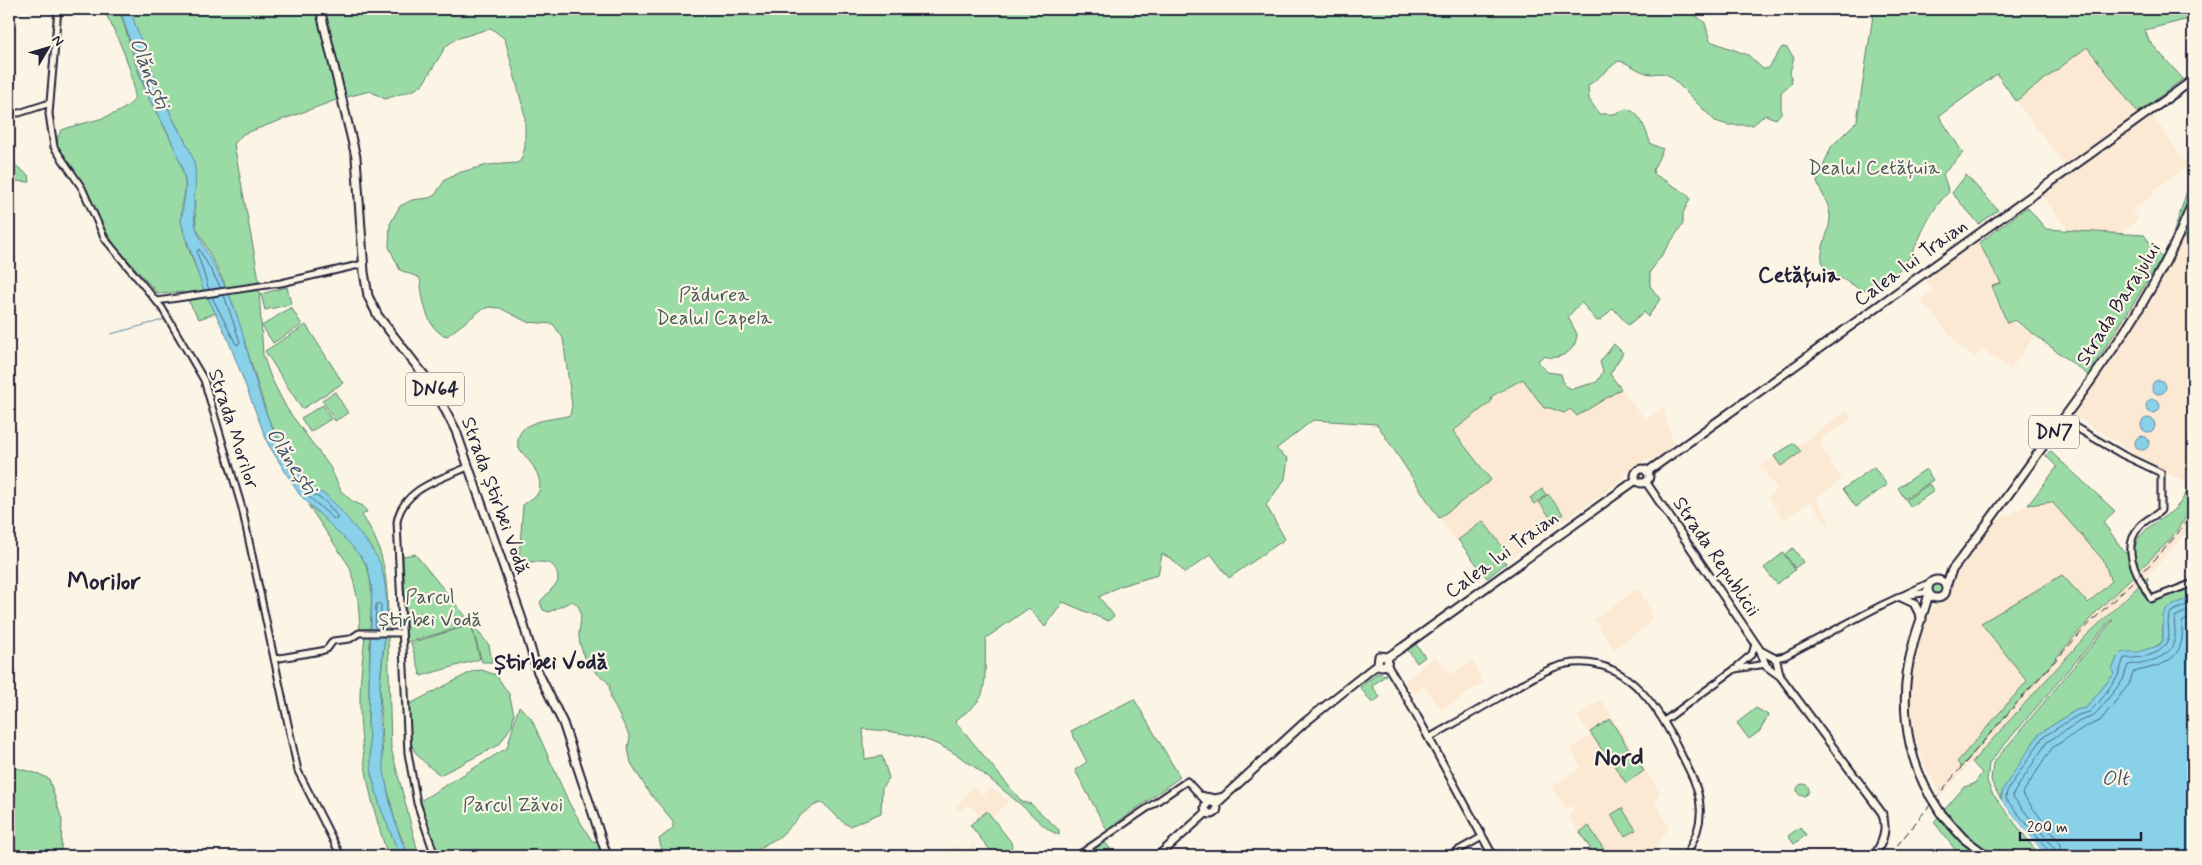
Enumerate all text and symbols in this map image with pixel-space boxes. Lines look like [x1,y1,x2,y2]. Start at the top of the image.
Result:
north arrow [22,22,72,72]
text: N [47,31,67,50]
water label: Olănești [122,33,177,115]
park label: Dealul Cetățuia [1808,155,1941,182]
street label: Calea lui Traian [1849,213,1973,313]
street label: Strada Barajului [2070,237,2168,371]
district label: Cetățuia [1758,262,1841,290]
park label: Pădurea Dealul Capela [656,282,773,332]
street label: Strada Morilor [201,366,265,493]
road number: DN64 [406,372,464,406]
street label: Strada Știrbei Vodă [454,413,536,579]
road number: DN7 [2029,416,2079,448]
water label: Olănești [259,422,324,502]
street label: Strada Republicii [1666,492,1766,622]
street label: Calea lui Traian [1440,505,1564,605]
district label: Morilor [67,566,141,599]
park label: Parcul Știrbei Vodă [378,584,482,634]
district label: Știrbei Vodă [494,649,608,677]
district label: Nord [1594,742,1644,775]
water label: Olt [2101,765,2131,793]
park label: Parcul Zăvoi [463,792,563,819]
scale bar [2020,810,2141,842]
text: 200 m [2027,818,2068,838]

